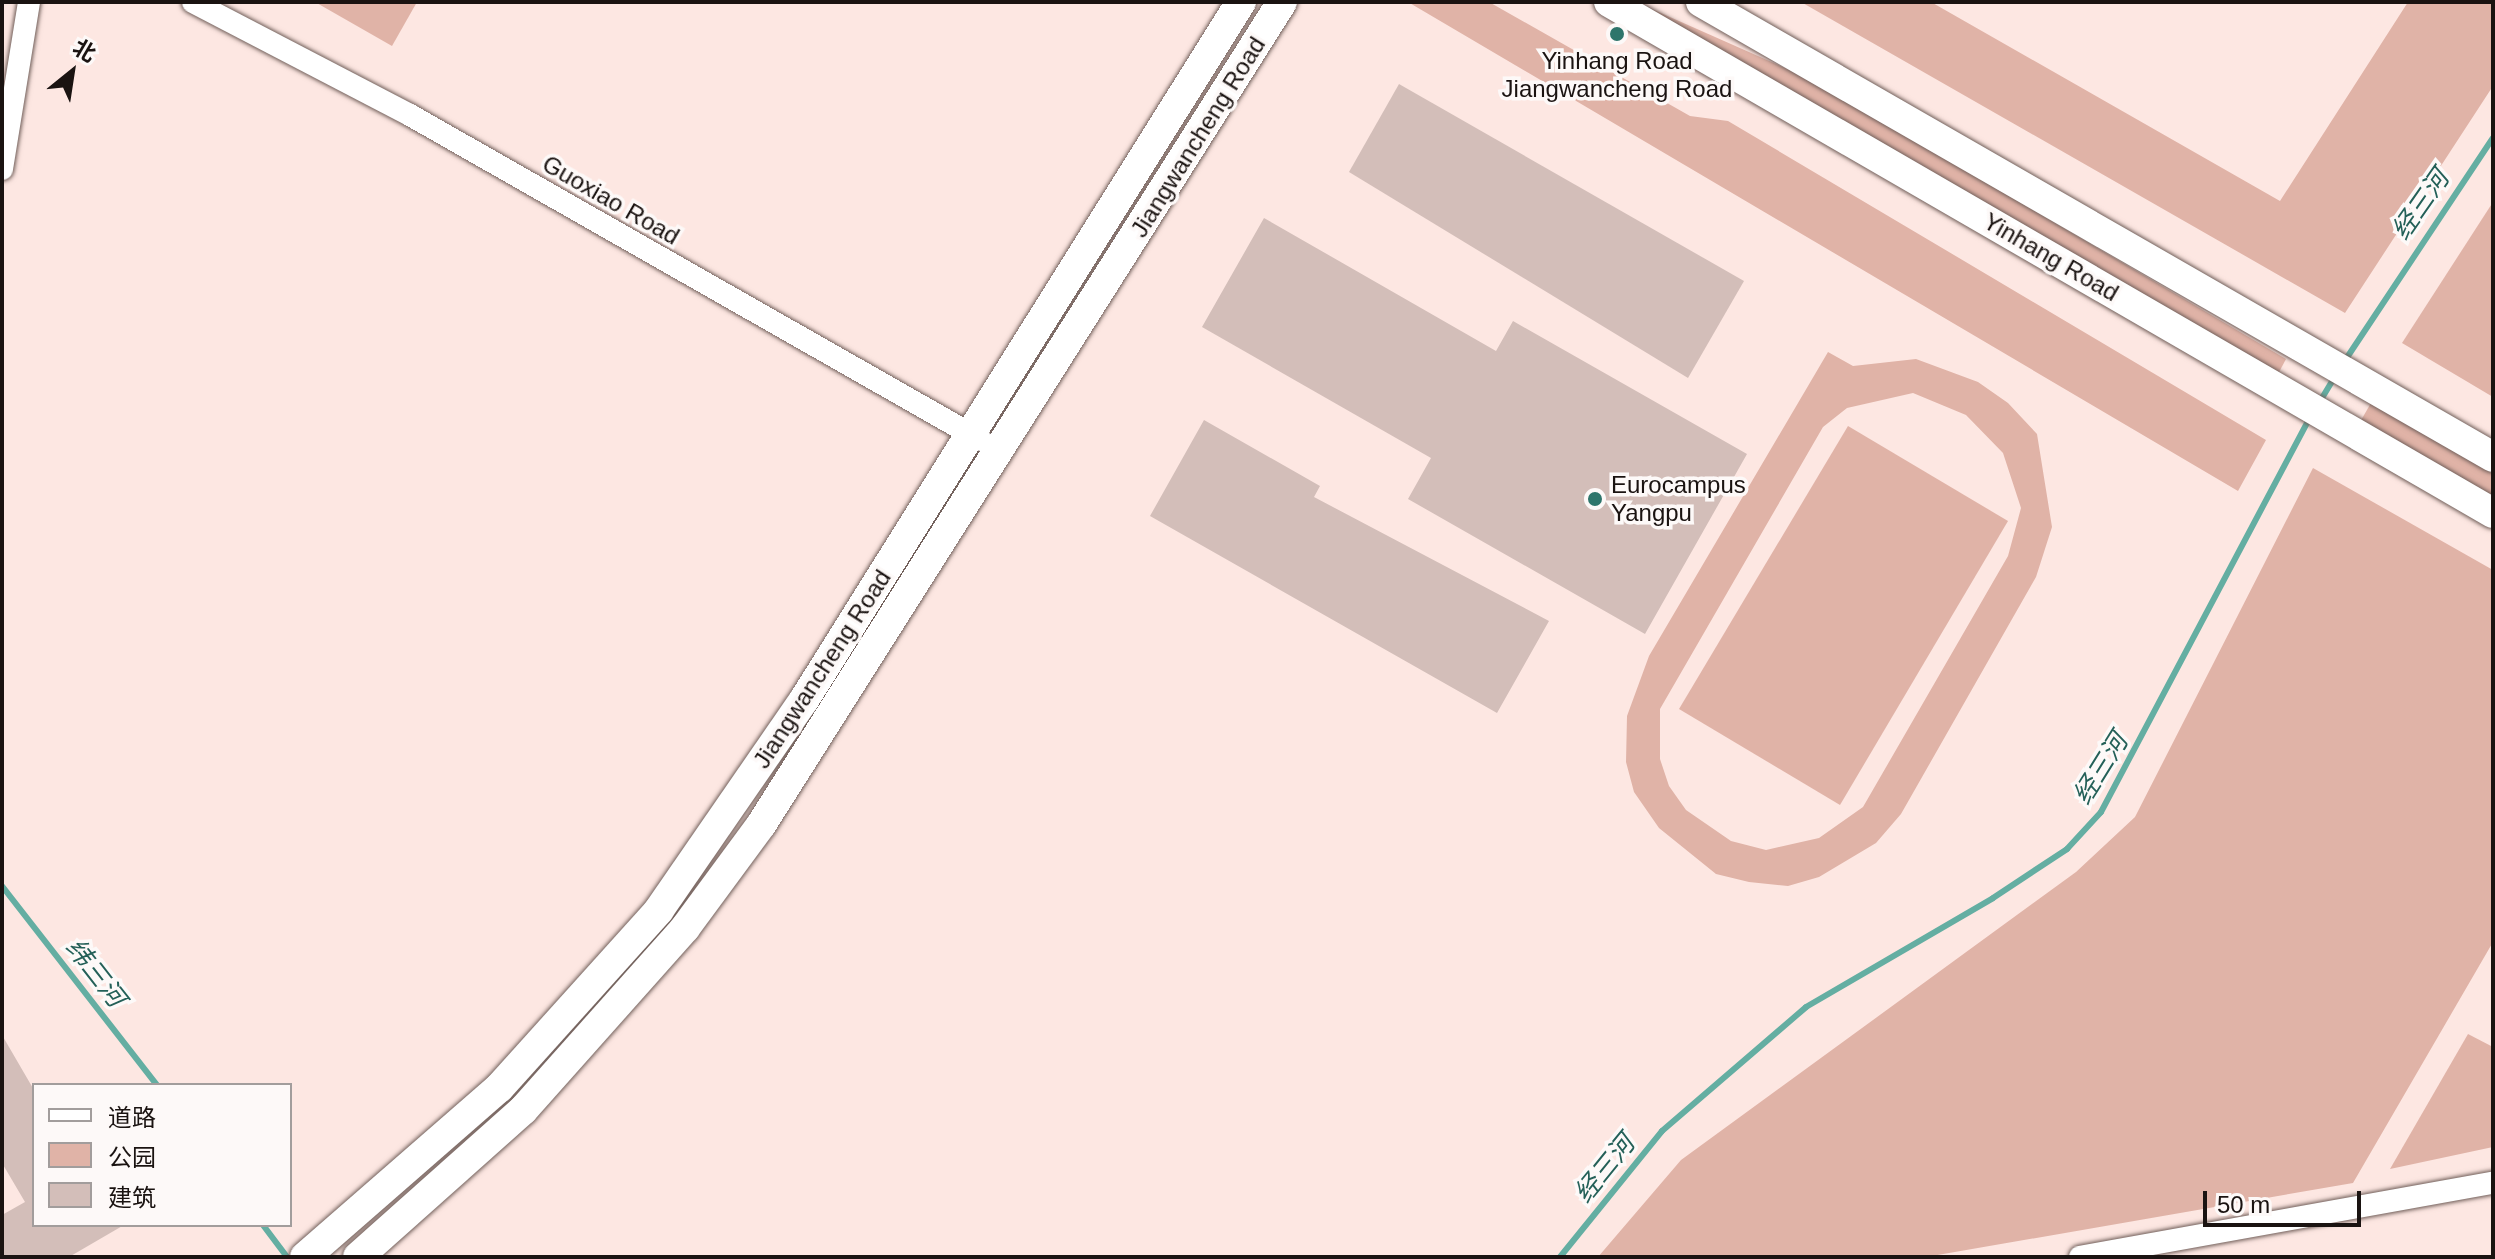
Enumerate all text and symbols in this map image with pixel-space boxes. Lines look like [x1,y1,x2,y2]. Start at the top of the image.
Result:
marker: Yinhang Road Jiangwancheng Road [1608,25,1626,43]
street label: Jiangwancheng Road [1125,31,1271,243]
north arrow [32,32,112,112]
text: 北 [68,34,100,67]
place label: Yinhang Road Jiangwancheng Road [1502,47,1732,103]
street label: Guoxiao Road [537,149,685,251]
water label: 经三河 [2386,164,2456,246]
street label: Yinhang Road [1978,207,2124,307]
place label: Eurocampus Yangpu [1611,471,1746,527]
marker: Eurocampus Yangpu [1586,490,1604,508]
street label: Jiangwancheng Road [747,564,897,774]
water label: 经三河 [2067,728,2135,810]
water label: 纬三河 [59,933,131,1013]
legend [32,1083,292,1227]
text: 道路 [108,1104,156,1131]
water label: 经三河 [1568,1129,1642,1209]
text: 公园 [108,1144,156,1171]
scale bar [2207,1175,2365,1225]
text: 建筑 [108,1184,156,1211]
text: 50 m [2217,1191,2270,1218]

